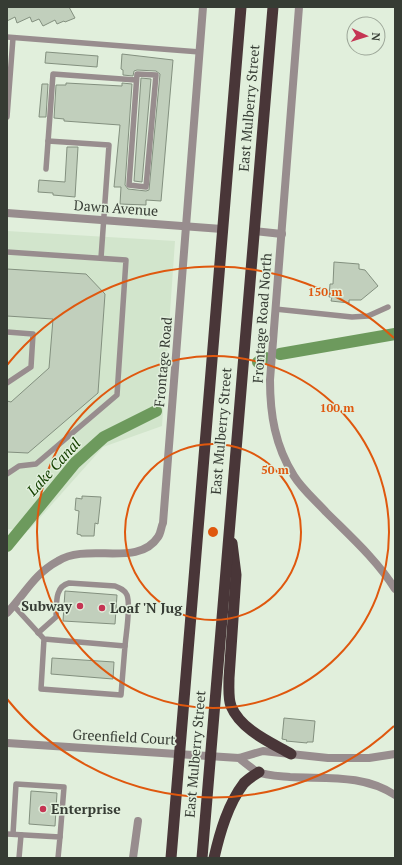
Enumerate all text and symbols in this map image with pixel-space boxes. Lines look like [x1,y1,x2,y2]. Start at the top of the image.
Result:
north arrow [346,16,386,56]
text: N [369,32,383,42]
street label: East Mulberry Street [233,43,264,172]
street label: Dawn Avenue [73,195,159,220]
street label: Frontage Road North [247,252,276,384]
text: 150 m [308,284,342,299]
street label: Frontage Road [149,316,176,408]
street label: East Mulberry Street [205,366,236,495]
text: 100 m [320,400,354,415]
water label: Lake Canal [21,433,85,500]
text: 50 m [261,462,289,477]
centre of rings [206,525,220,539]
place label: Subway [21,596,73,615]
place label: Loaf 'N Jug [110,598,183,617]
marker: Subway [75,601,85,611]
marker: Loaf 'N Jug [97,603,107,613]
street label: East Mulberry Street [179,689,210,818]
street label: Greenfield Court [72,724,177,749]
place label: Enterprise [51,799,121,818]
marker: Enterprise [38,804,48,814]

